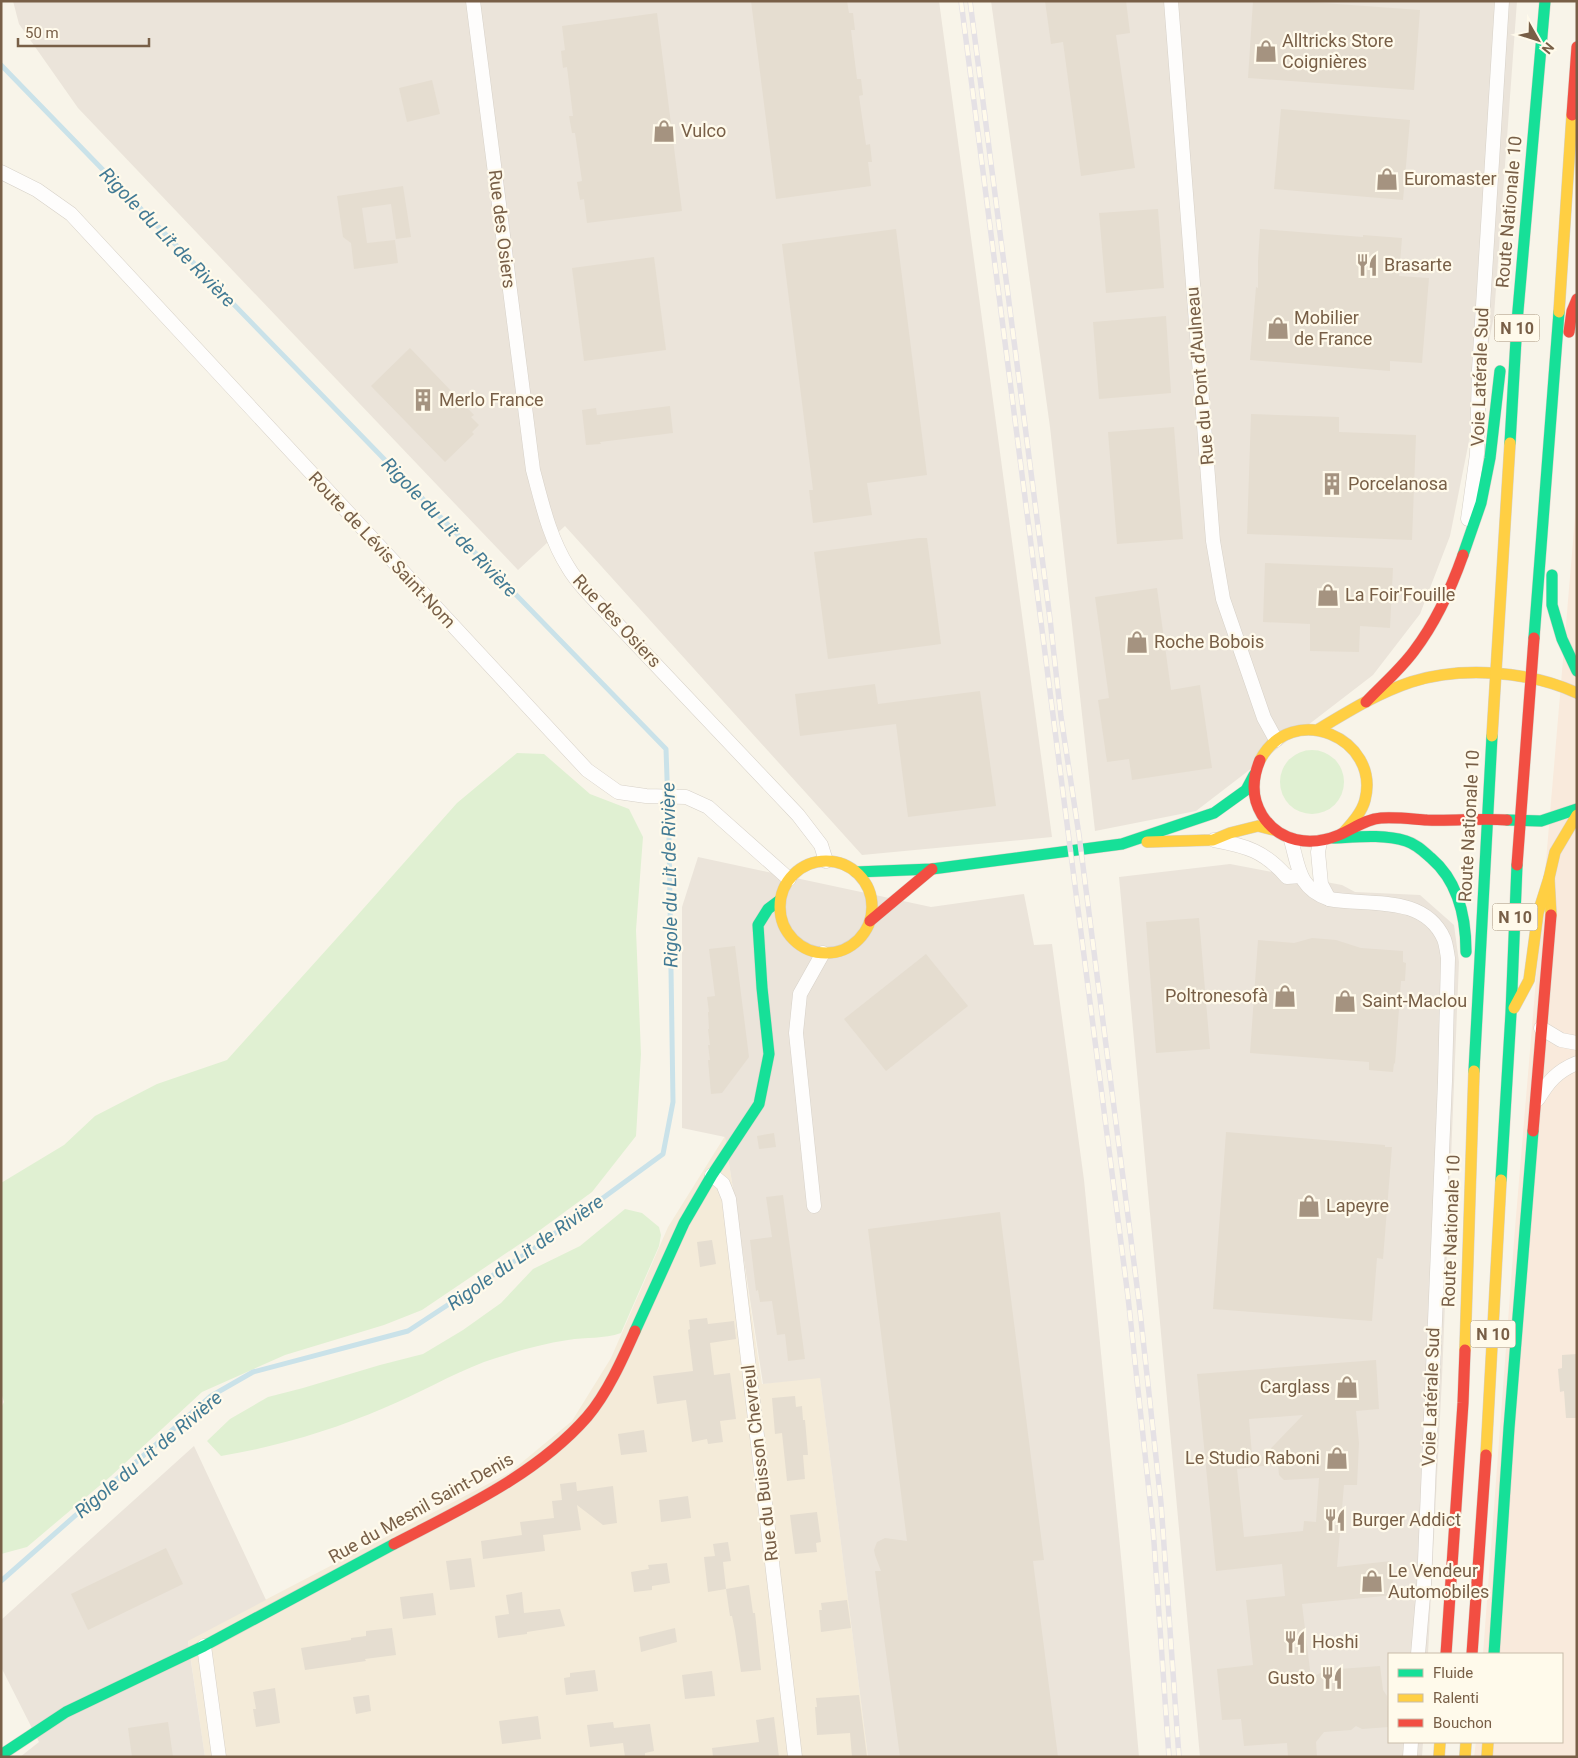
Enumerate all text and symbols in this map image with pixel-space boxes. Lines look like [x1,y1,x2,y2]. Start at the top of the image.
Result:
scale bar [18,15,149,47]
north arrow [1513,15,1563,65]
text: 50 m [25,24,59,42]
place label: Alltricks Store Coignières [1282,30,1393,72]
shop icon: Alltricks Store Coignières [1253,38,1279,64]
text: N [1539,39,1557,57]
shop icon: Vulco [651,118,677,144]
place label: Vulco [681,120,726,141]
street label: Route Nationale 10 [1491,135,1526,289]
water label: Rigole du Lit de Rivière [95,163,241,312]
shop icon: Euromaster [1374,166,1400,192]
street label: Rue des Osiers [485,168,520,290]
place label: Euromaster [1404,168,1497,189]
restaurant icon: Brasarte [1354,252,1380,278]
place label: Brasarte [1384,254,1452,275]
street label: Rue du Pont d'Aulneau [1181,286,1218,466]
place label: Mobilier de France [1294,307,1372,349]
street label: Voie Latérale Sud [1467,307,1492,447]
road number: N 10 [1494,314,1540,342]
shop icon: Mobilier de France [1265,315,1291,341]
building icon: Merlo France [410,387,436,413]
place label: Merlo France [439,389,544,410]
water label: Rigole du Lit de Rivière [377,453,523,602]
street label: Route de Lévis Saint-Nom [304,467,460,632]
building icon: Porcelanosa [1319,471,1345,497]
place label: Porcelanosa [1348,473,1448,494]
street label: Rue des Osiers [569,570,666,672]
shop icon: La Foir'Fouille [1315,582,1341,608]
place label: La Foir'Fouille [1345,584,1455,605]
shop icon: Roche Bobois [1124,629,1150,655]
place label: Roche Bobois [1154,631,1264,652]
street label: Route Nationale 10 [1454,749,1483,903]
water label: Rigole du Lit de Rivière [656,782,683,968]
road number: N 10 [1492,904,1538,930]
shop icon: Poltronesofà [1272,983,1298,1009]
place label: Poltronesofà [1165,985,1268,1006]
shop icon: Saint-Maclou [1332,988,1358,1014]
place label: Saint-Maclou [1362,990,1467,1011]
street label: Route Nationale 10 [1437,1154,1464,1308]
water label: Rigole du Lit de Rivière [443,1190,608,1315]
shop icon: Lapeyre [1296,1193,1322,1219]
place label: Lapeyre [1326,1195,1389,1216]
road number: N 10 [1470,1320,1516,1348]
street label: Voie Latérale Sud [1418,1327,1443,1467]
street label: Rue du Buisson Chevreul [737,1364,782,1563]
shop icon: Carglass [1334,1374,1360,1400]
place label: Carglass [1260,1376,1330,1397]
water label: Rigole du Lit de Rivière [70,1386,227,1523]
shop icon: Le Studio Raboni [1324,1445,1350,1471]
place label: Le Studio Raboni [1185,1447,1320,1468]
street label: Rue du Mesnil Saint-Denis [325,1448,517,1567]
restaurant icon: Burger Addict [1322,1507,1348,1533]
place label: Burger Addict [1352,1509,1461,1530]
place label: Le Vendeur Automobiles [1388,1560,1489,1602]
shop icon: Le Vendeur Automobiles [1359,1568,1385,1594]
restaurant icon: Hoshi [1282,1629,1308,1655]
place label: Hoshi [1312,1631,1359,1652]
legend [1388,1653,1563,1743]
text: Fluide [1433,1664,1473,1682]
restaurant icon: Gusto [1319,1665,1345,1691]
place label: Gusto [1268,1667,1315,1688]
text: Ralenti [1433,1689,1479,1707]
text: Bouchon [1433,1714,1492,1732]

